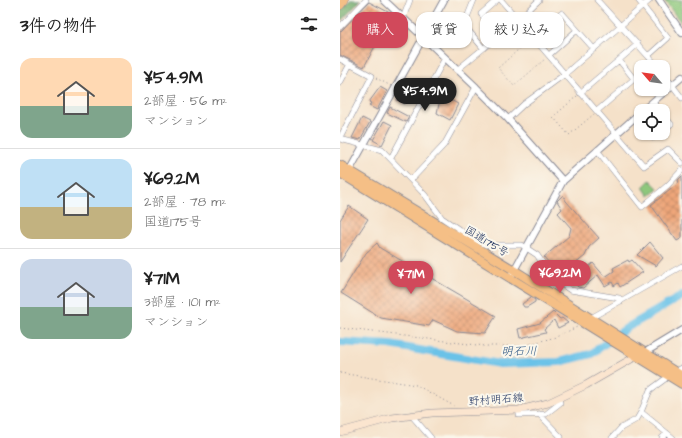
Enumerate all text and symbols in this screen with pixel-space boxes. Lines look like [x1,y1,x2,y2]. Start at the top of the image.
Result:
chip: 購入 [352,12,408,48]
chip: 賃貸 [416,12,472,48]
chip: 絞り込み [480,12,564,48]
icon: filters [298,13,320,35]
text: 3件の物件 [20,14,97,38]
north arrow [634,60,670,96]
map controls [634,60,670,140]
text: ¥54.9M [144,66,203,90]
icon: home [52,74,100,122]
pin: ¥54.9M [392,78,458,112]
text: ¥54.9M [403,82,447,100]
text: 2部屋 · 56 m² [144,92,227,110]
button: locate [634,104,670,140]
text: マンション [144,112,208,130]
text: ¥69.2M [144,167,200,191]
icon: home [52,175,100,223]
text: 2部屋 · 78 m² [144,193,226,211]
text: 国道175号 [144,213,202,231]
street label: 国道175号 [462,222,512,260]
pin: ¥69.2M [527,260,593,294]
pin: ¥71M [387,261,435,295]
text: ¥69.2M [539,264,581,282]
text: ¥71M [397,265,425,283]
text: ¥71M [144,267,180,291]
icon: home [52,275,100,323]
text: 3部屋 · 101 m² [144,293,221,311]
text: マンション [144,313,208,331]
water label: 明石川 [501,343,537,360]
street label: 野村明石線 [468,390,524,409]

